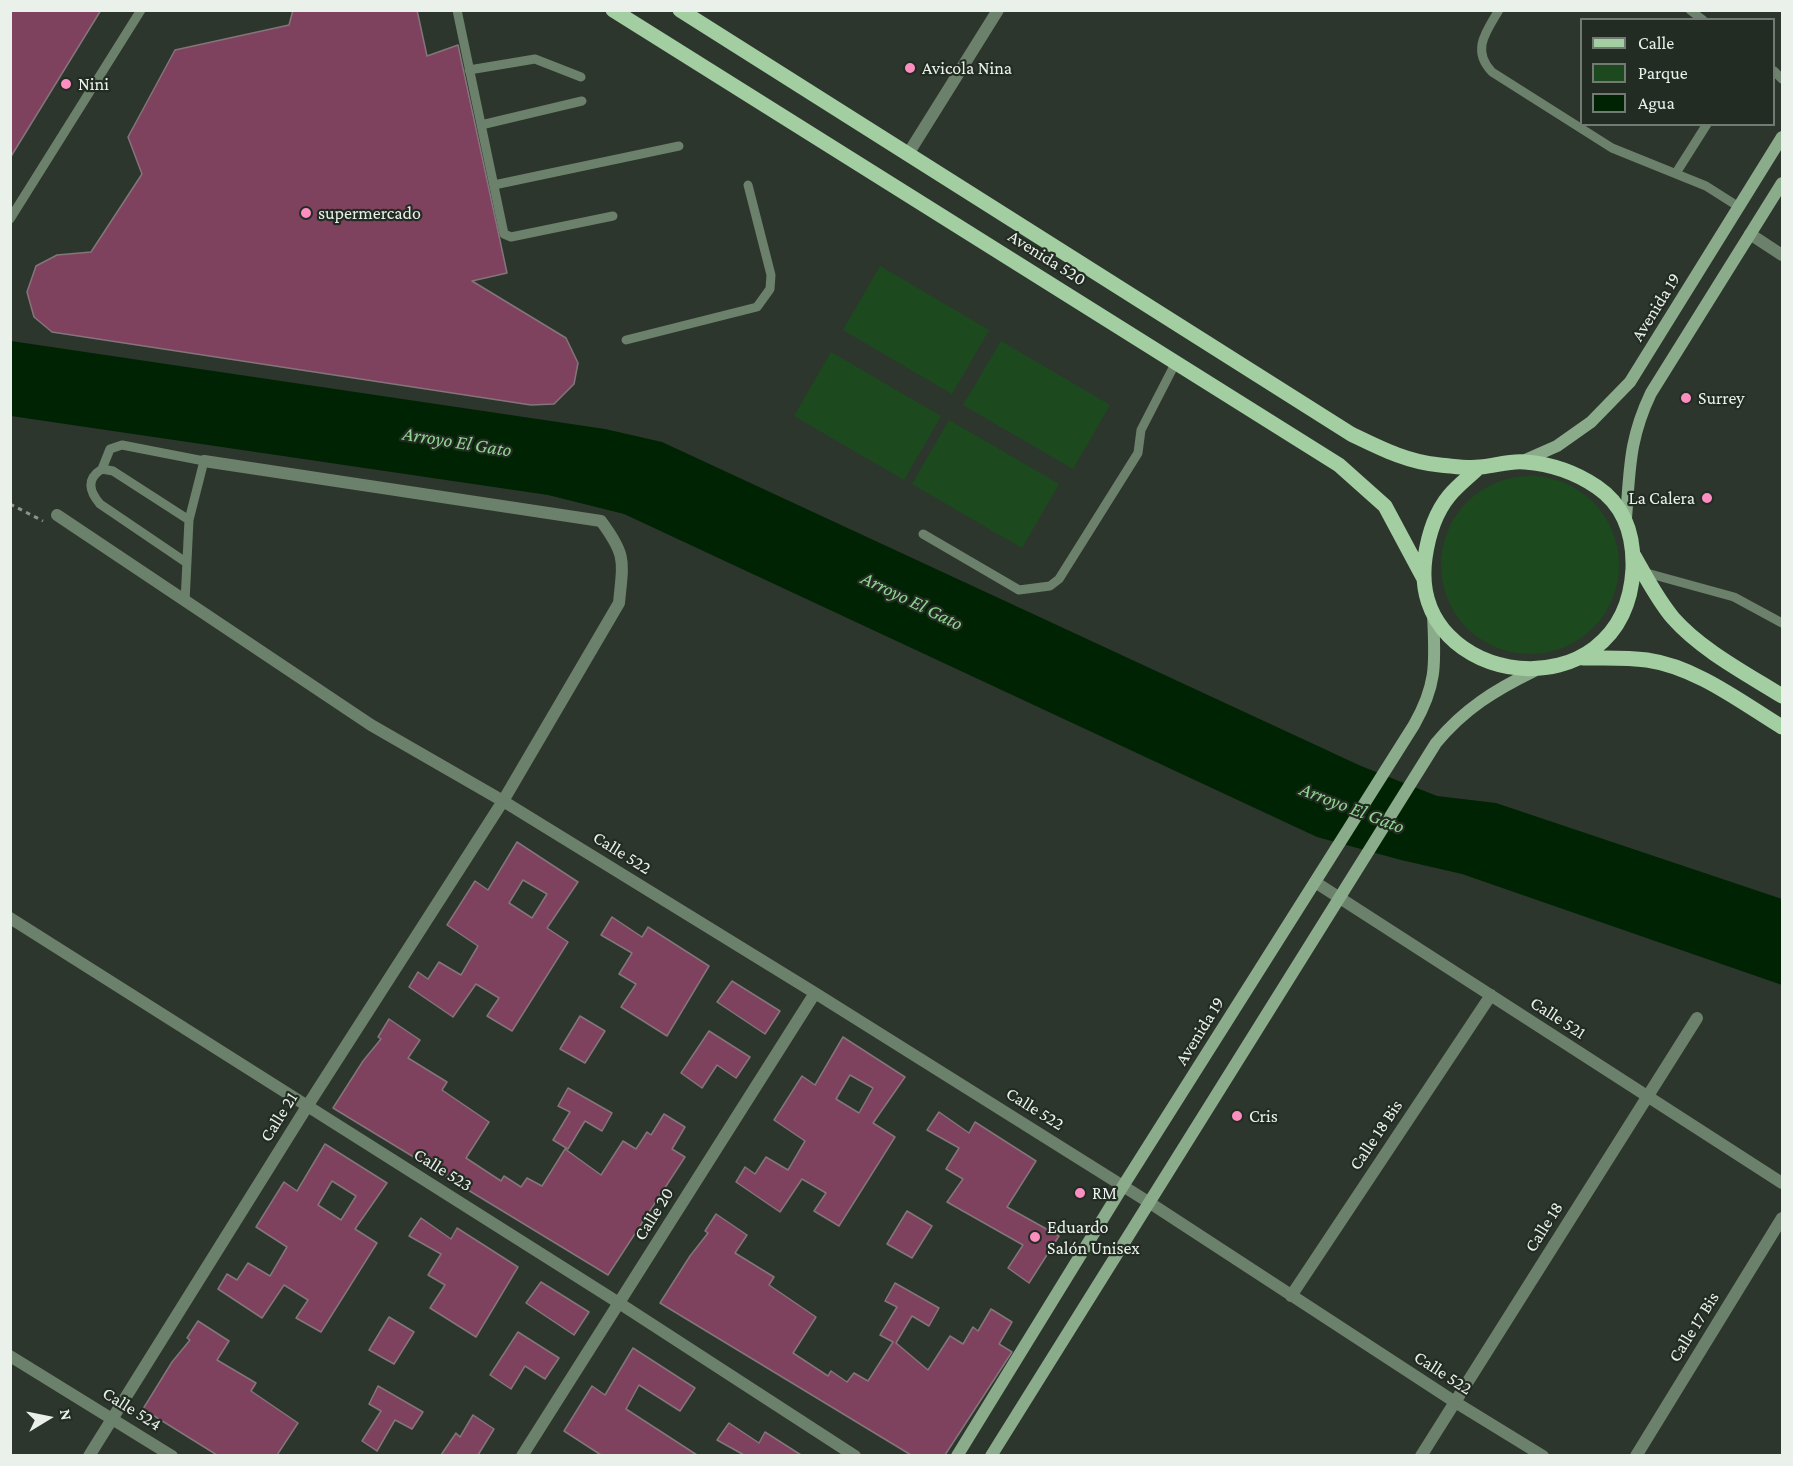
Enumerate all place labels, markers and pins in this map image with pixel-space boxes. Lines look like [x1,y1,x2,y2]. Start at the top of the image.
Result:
place label: Avicola Nina [922,57,1012,79]
marker: Avicola Nina [903,61,917,75]
place label: Nini [78,73,109,95]
marker: Nini [59,77,73,91]
place label: supermercado [318,202,421,224]
marker: supermercado [299,206,313,220]
place label: Surrey [1698,387,1745,409]
marker: Surrey [1679,391,1693,405]
place label: La Calera [1628,487,1695,509]
marker: La Calera [1700,491,1714,505]
place label: Cris [1249,1105,1278,1127]
marker: Cris [1230,1109,1244,1123]
place label: RM [1092,1182,1117,1204]
marker: RM [1073,1186,1087,1200]
place label: Eduardo Salón Unisex [1047,1216,1140,1258]
marker: Eduardo Salón Unisex [1028,1230,1042,1244]

